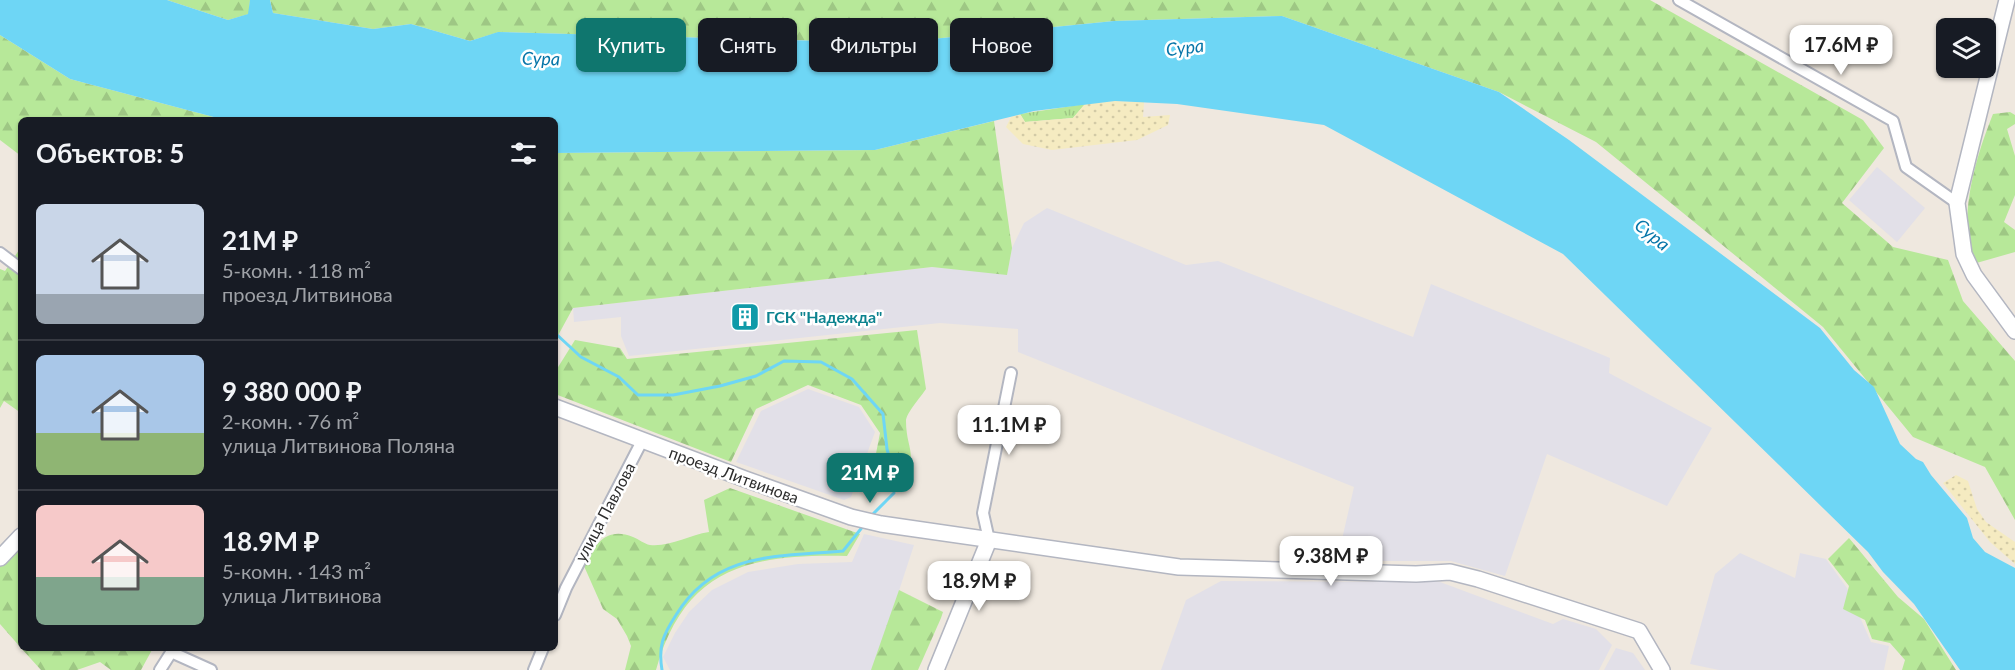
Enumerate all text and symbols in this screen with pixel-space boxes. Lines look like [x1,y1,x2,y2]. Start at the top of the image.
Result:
chip: Купить [576,18,686,72]
chip: Снять [698,18,797,72]
chip: Фильтры [809,18,938,72]
chip: Новое [950,18,1053,72]
map controls [1936,18,1996,78]
button: layers [1936,18,1996,78]
pin: 17.6M ₽ [1786,25,1896,76]
text: 17.6M ₽ [1804,32,1878,56]
water label: Сура [1165,34,1205,60]
water label: Сура [522,47,560,69]
text: Объектов: 5 [36,137,184,169]
icon: filters [507,137,540,170]
water label: Сура [1631,214,1674,255]
text: 21M ₽ [222,224,298,256]
icon: home [84,228,156,300]
text: 5-комн. · 118 m² [222,258,371,282]
text: проезд Литвинова [222,282,393,306]
building icon: ГСК "Надежда" [729,301,761,333]
place label: ГСК "Надежда" [766,307,882,326]
text: 9 380 000 ₽ [222,375,362,407]
icon: home [84,379,156,451]
pin: 11.1M ₽ [954,405,1064,456]
text: 2-комн. · 76 m² [222,409,359,433]
text: 11.1M ₽ [972,412,1046,436]
text: улица Литвинова Поляна [222,433,455,457]
street label: проезд Литвинова [667,442,802,507]
pin: 21M ₽ [828,453,912,504]
street label: улица Павлова [570,459,639,565]
text: 21M ₽ [841,460,899,484]
text: 18.9M ₽ [222,525,319,557]
icon: home [84,529,156,601]
pin: 9.38M ₽ [1276,536,1386,587]
text: 9.38M ₽ [1294,543,1368,567]
text: 5-комн. · 143 m² [222,559,371,583]
pin: 18.9M ₽ [924,561,1034,612]
text: 18.9M ₽ [942,568,1016,592]
text: улица Литвинова [222,583,382,607]

